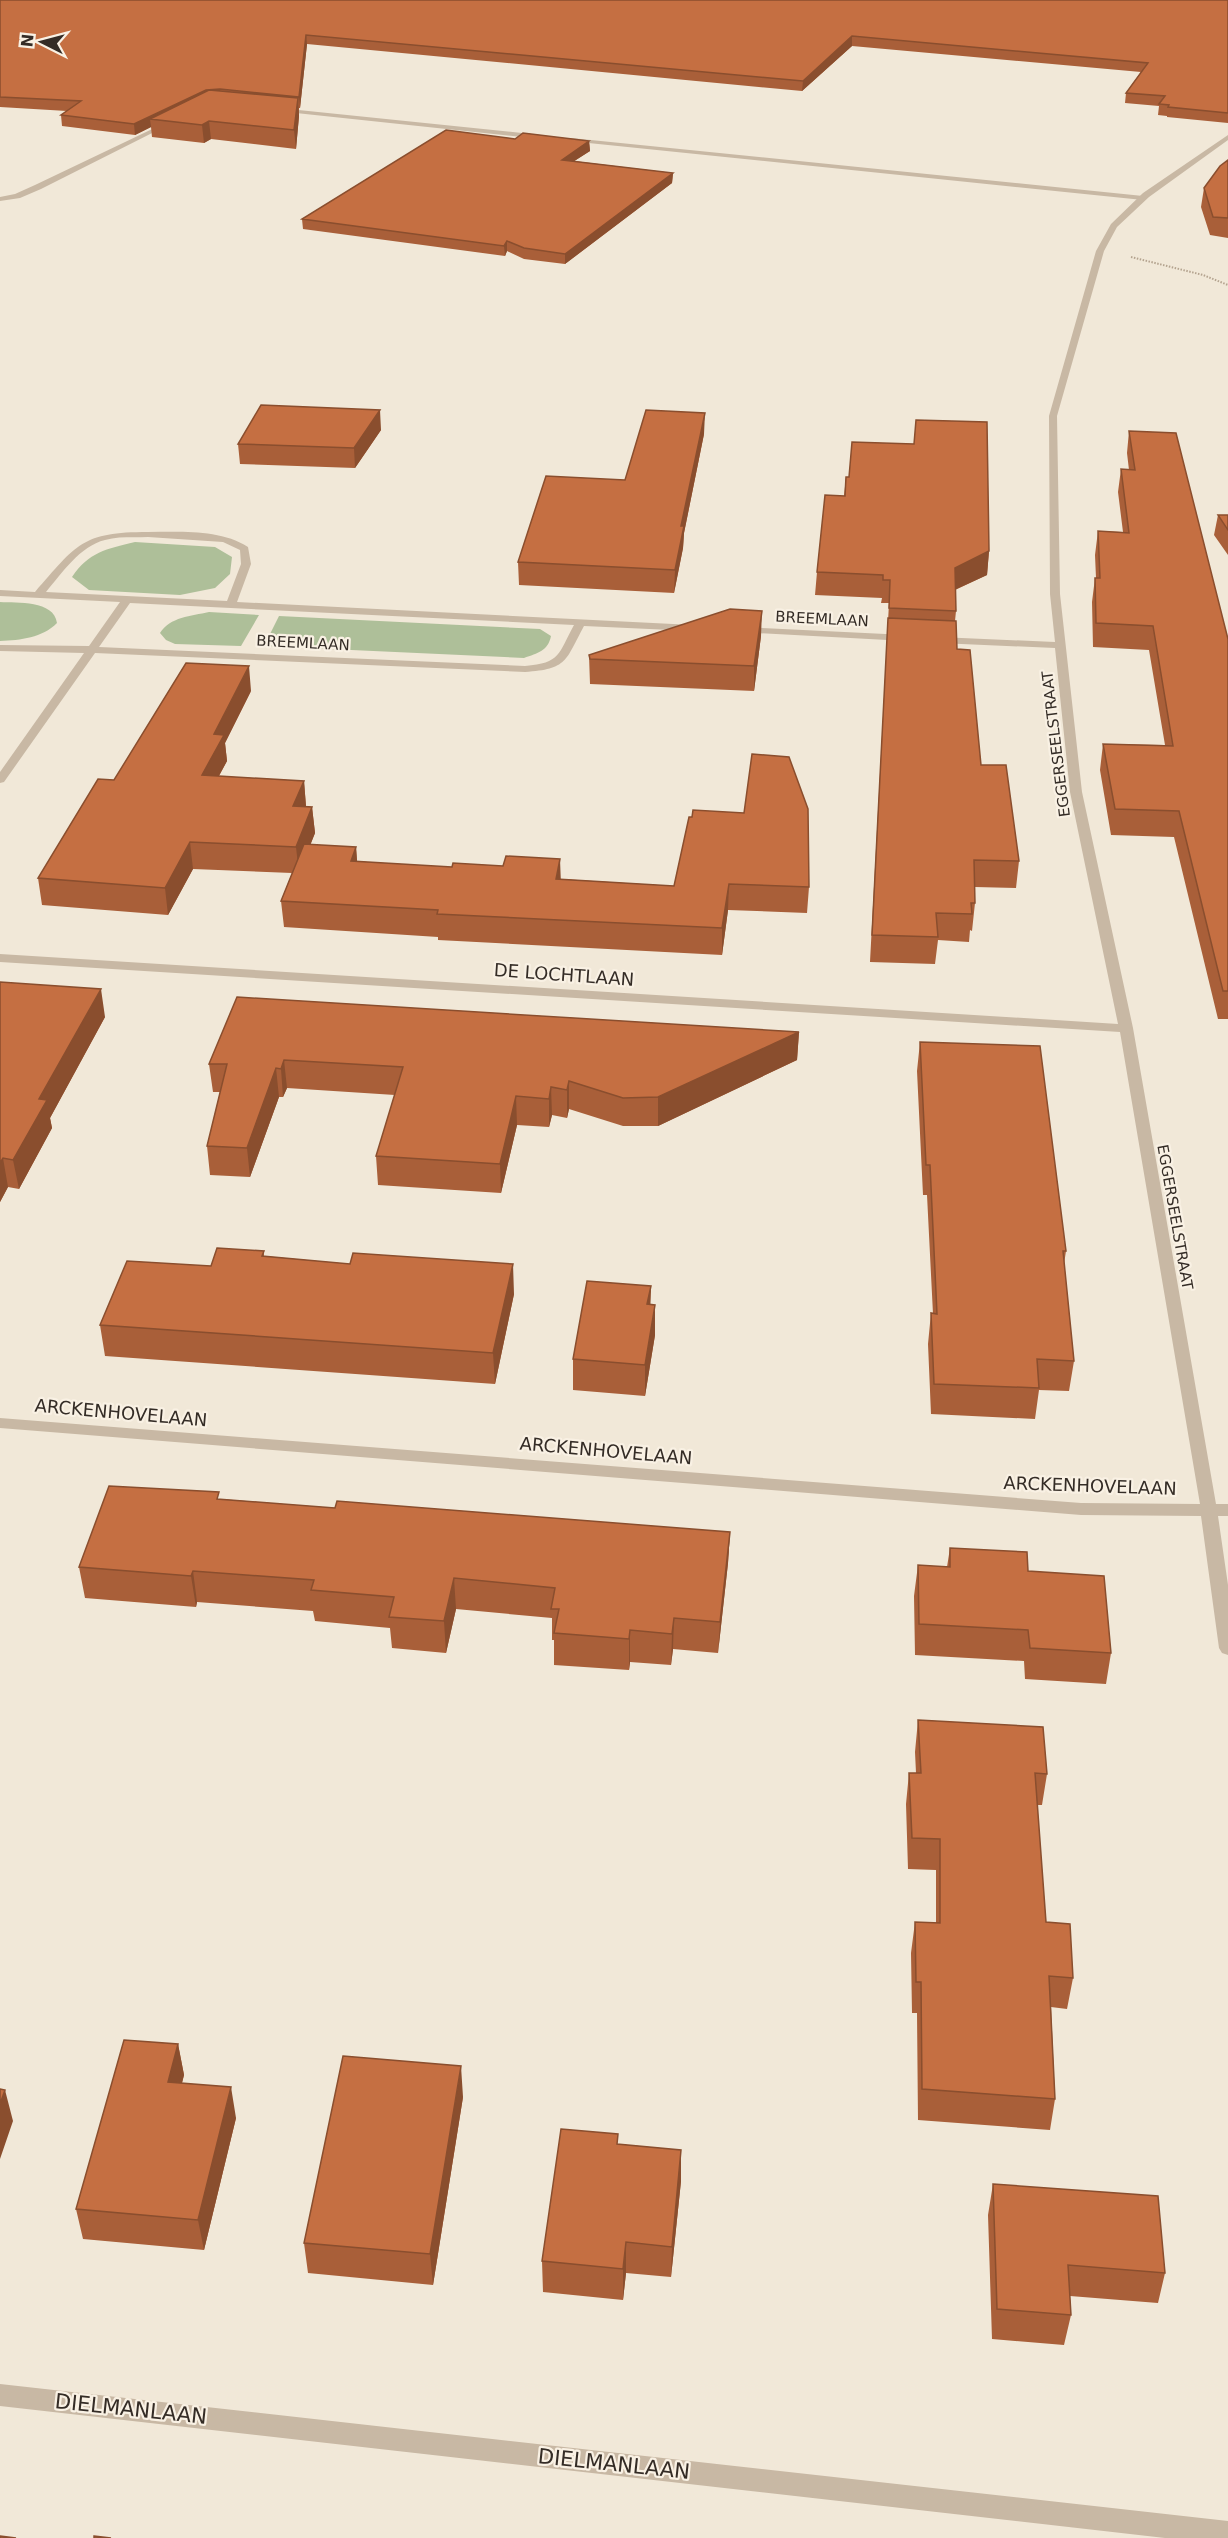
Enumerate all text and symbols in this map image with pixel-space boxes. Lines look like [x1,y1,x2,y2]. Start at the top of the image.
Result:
north arrow [12,12,72,72]
text: N [17,33,38,48]
street label: BREEMLAAN [775,608,869,630]
street label: BREEMLAAN [256,632,350,654]
street label: EGGERSEELSTRAAT [1038,669,1074,818]
street label: DE LOCHTLAAN [493,959,635,990]
street label: EGGERSEELSTRAAT [1153,1143,1197,1292]
street label: ARCKENHOVELAAN [34,1394,208,1431]
street label: ARCKENHOVELAAN [519,1432,693,1469]
street label: ARCKENHOVELAAN [1003,1472,1177,1499]
street label: DIELMANLAAN [54,2389,208,2429]
street label: DIELMANLAAN [537,2444,691,2484]

